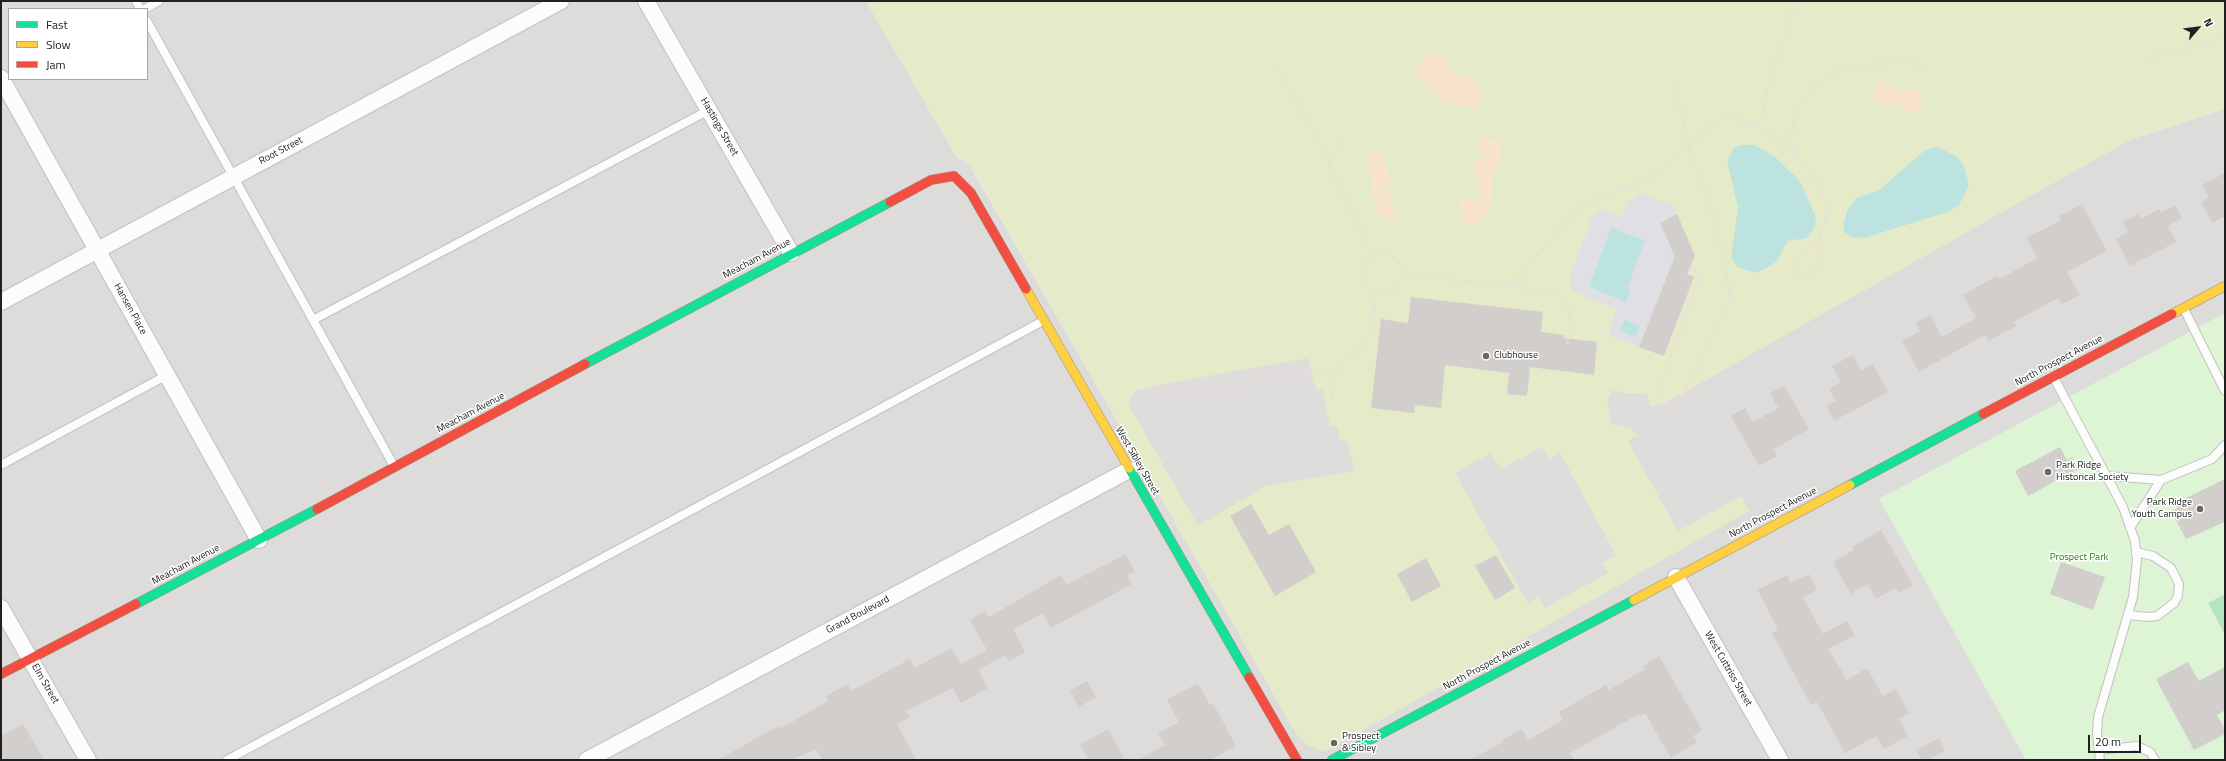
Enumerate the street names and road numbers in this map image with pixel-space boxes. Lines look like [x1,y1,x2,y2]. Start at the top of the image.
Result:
street label: Hastings Street [697,96,741,158]
street label: Root Street [257,134,305,168]
street label: Meacham Avenue [721,236,793,282]
street label: Hansen Place [111,281,149,337]
street label: North Prospect Avenue [2013,333,2105,389]
street label: Meacham Avenue [435,390,507,436]
street label: West Sibley Street [1113,425,1161,497]
street label: North Prospect Avenue [1727,485,1819,541]
street label: Meacham Avenue [150,542,222,588]
street label: Grand Boulevard [824,593,892,637]
street label: West Cuttriss Street [1702,629,1754,709]
street label: North Prospect Avenue [1441,637,1533,693]
street label: Elm Street [29,662,61,706]

